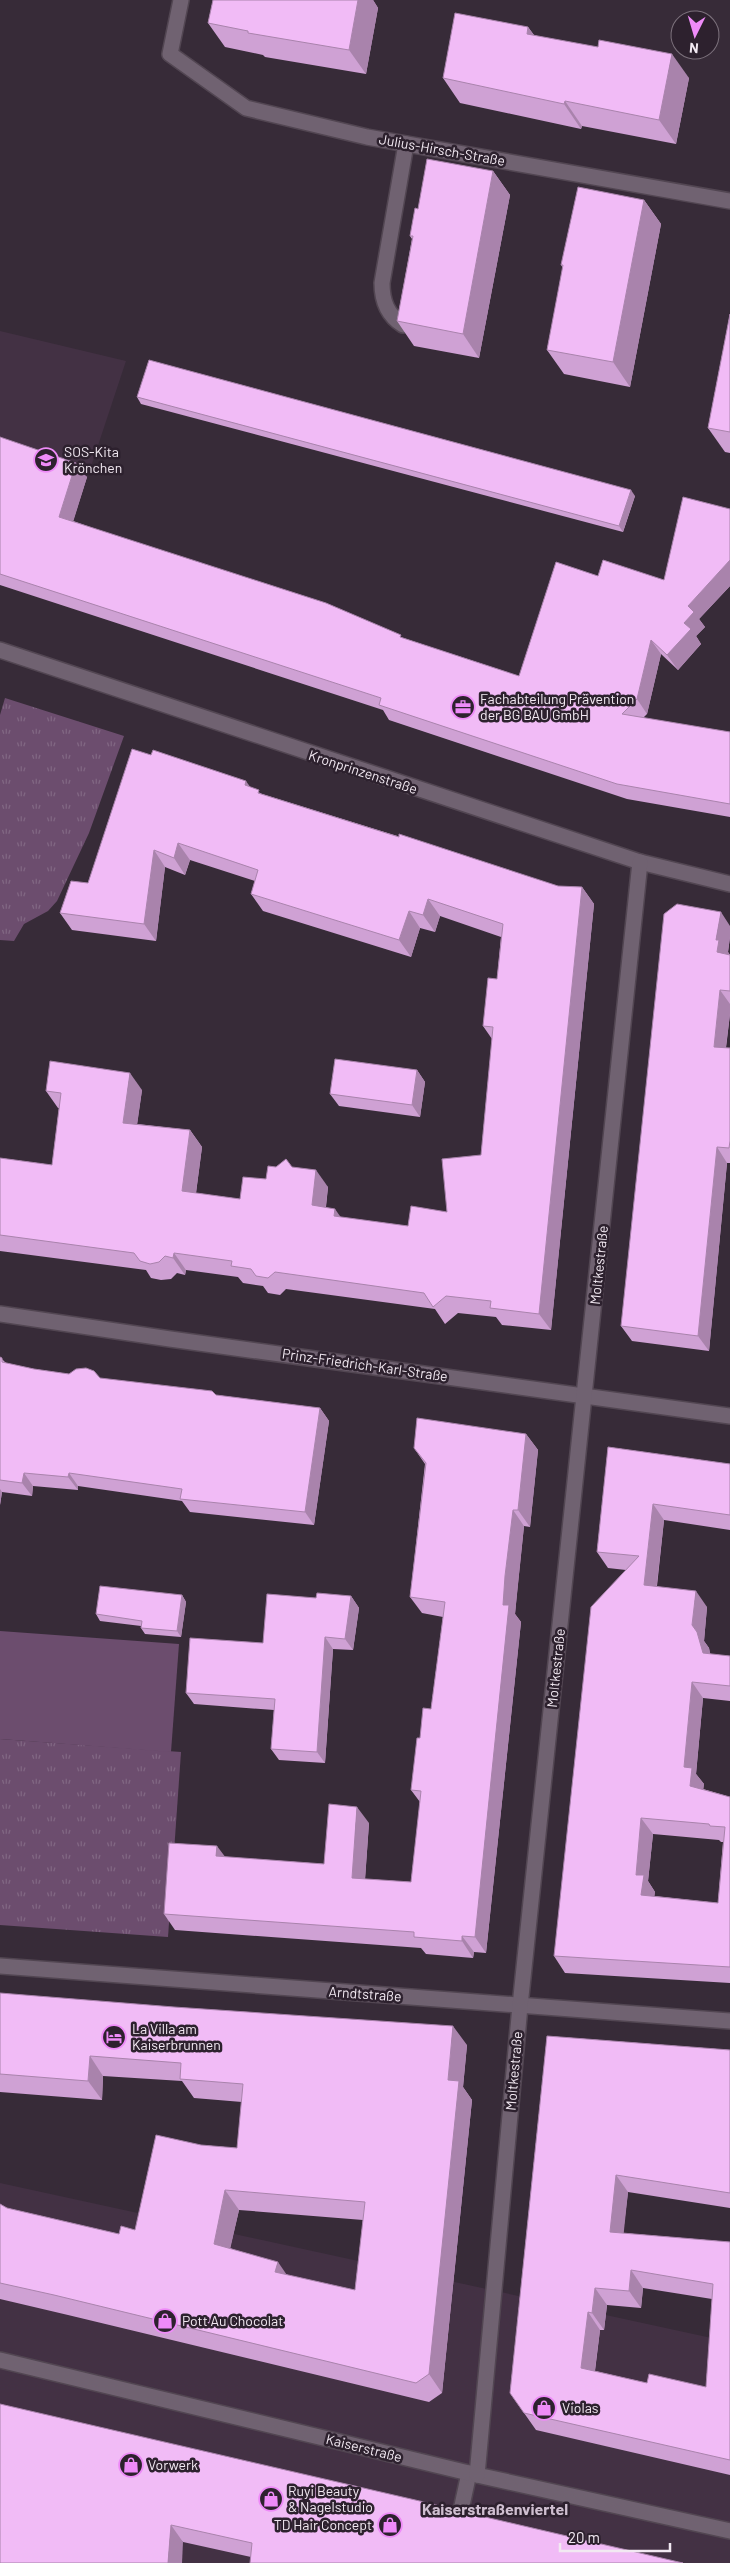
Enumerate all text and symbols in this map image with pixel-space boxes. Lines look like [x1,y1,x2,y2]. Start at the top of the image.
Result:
north arrow [670,10,720,60]
text: N [688,40,699,57]
street label: Julius-Hirsch-Straße [378,130,506,169]
place label: SOS-Kita Krönchen [64,443,122,476]
school or university icon: SOS-Kita Krönchen [33,447,59,473]
place label: Fachabteilung Prävention der BG BAU GmbH [480,690,634,723]
office icon: Fachabteilung Prävention der BG BAU GmbH [450,694,476,720]
street label: Kronprinzenstraße [307,746,420,797]
street label: Moltkestraße [586,1225,611,1305]
street label: Prinz-Friedrich-Karl-Straße [281,1344,449,1385]
street label: Moltkestraße [543,1628,568,1708]
street label: Arndtstraße [328,1982,402,2005]
place label: La Villa am Kaiserbrunnen [132,2020,221,2053]
hotel icon: La Villa am Kaiserbrunnen [101,2024,127,2050]
street label: Moltkestraße [502,2031,525,2111]
shop icon: Pott Au Chocolat [152,2308,178,2334]
place label: Pott Au Chocolat [182,2312,283,2329]
shop icon: Violas [531,2395,557,2421]
place label: Violas [562,2399,599,2416]
street label: Kaiserstraße [324,2430,404,2465]
shop icon: Vorwerk [118,2452,144,2478]
place label: Vorwerk [148,2456,198,2473]
place label: Ruyi Beauty & Nagelstudio [288,2482,373,2515]
shop icon: Ruyi Beauty & Nagelstudio [258,2486,284,2512]
district label: Kaiserstraßenviertel [422,2499,568,2518]
shop icon: TD Hair Concept [377,2512,403,2538]
place label: TD Hair Concept [274,2516,372,2533]
scale bar [560,2520,670,2552]
text: 20 m [568,2528,600,2546]

